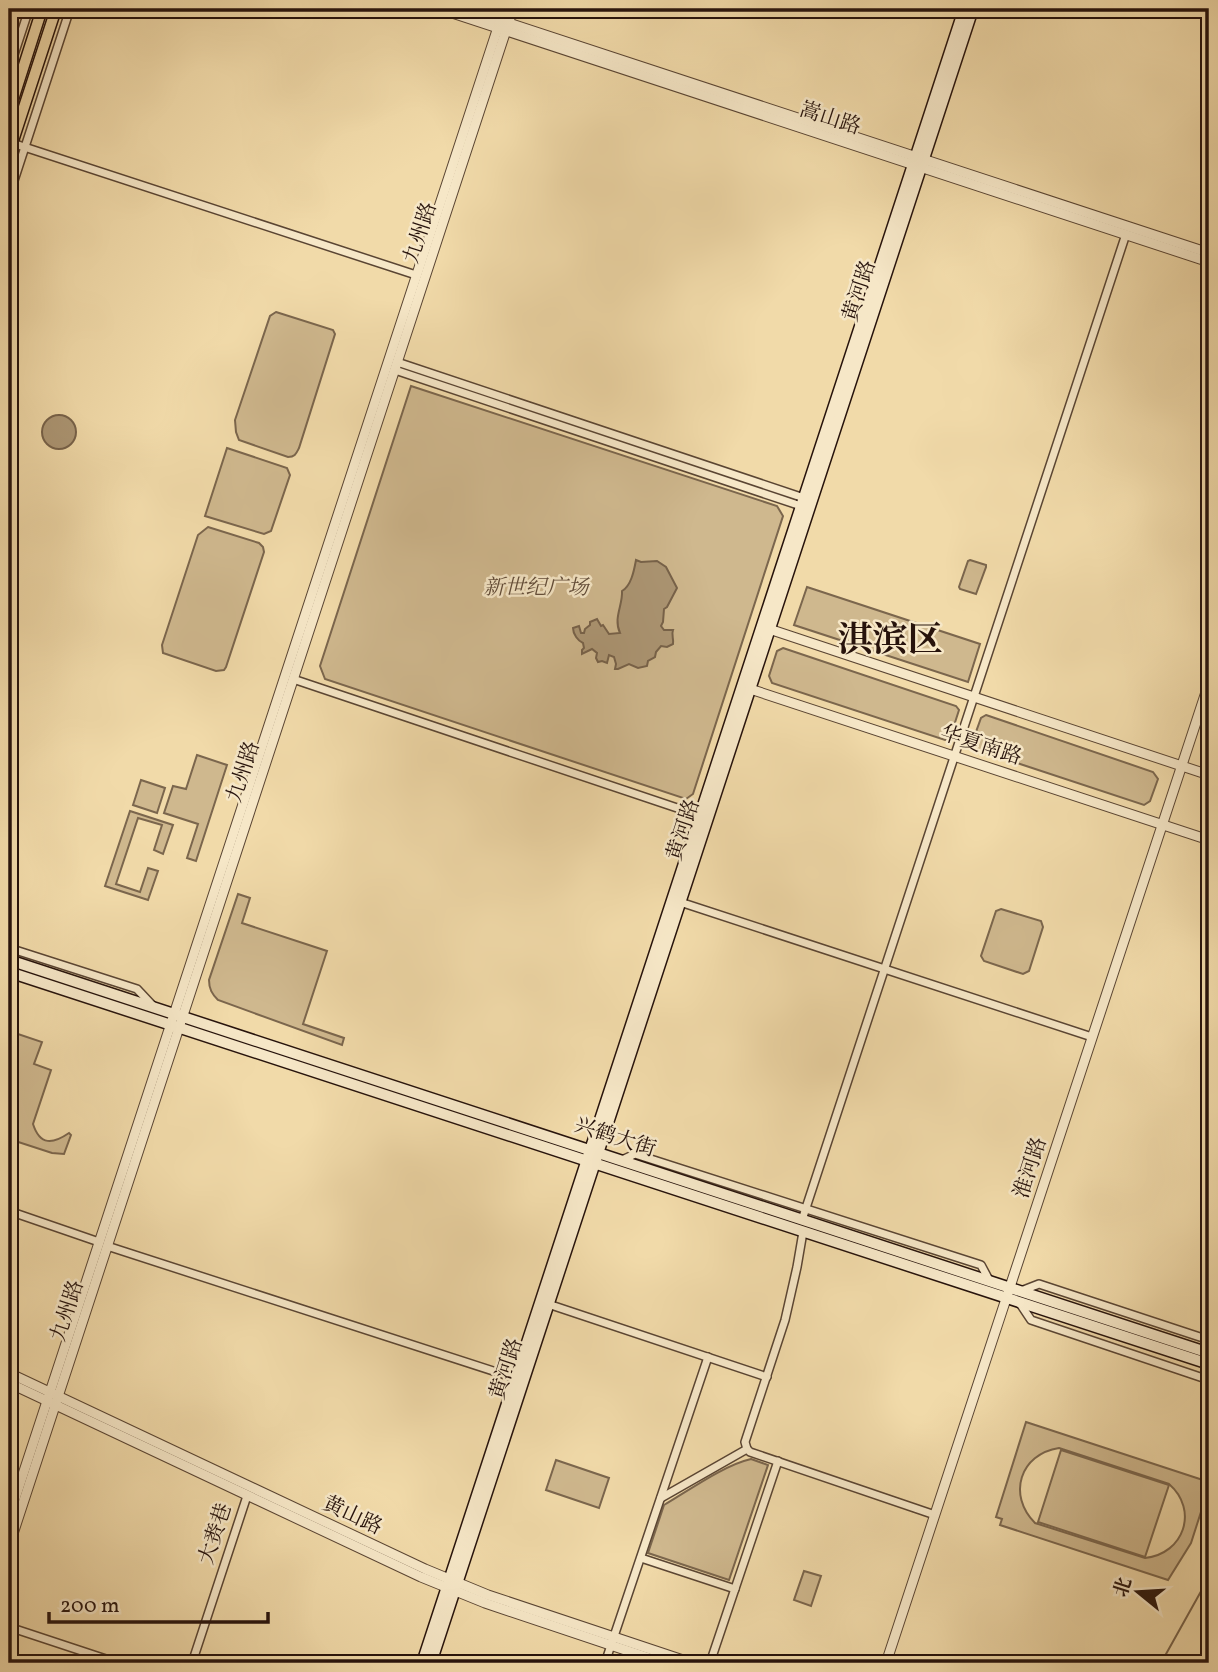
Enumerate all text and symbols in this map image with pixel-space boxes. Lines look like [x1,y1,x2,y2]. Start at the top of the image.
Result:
street label: 嵩山路 [796,95,864,143]
street label: 九州路 [397,199,445,267]
street label: 黄河路 [836,257,884,325]
park label: 新世纪广场 [484,574,590,603]
district label: 淇滨区 [837,618,943,666]
street label: 华夏南路 [937,719,1025,773]
street label: 九州路 [220,738,268,806]
street label: 黄河路 [660,796,708,864]
street label: 兴鹤大街 [571,1111,659,1165]
street label: 淮河路 [1007,1134,1055,1202]
street label: 九州路 [44,1277,92,1345]
street label: 黄河路 [483,1335,531,1403]
street label: 黄山路 [317,1490,387,1542]
street label: 大赉巷 [192,1500,240,1568]
north arrow [1102,1556,1172,1626]
text: 北 [1108,1574,1139,1600]
scale bar [49,1581,268,1625]
text: 200 m [60,1592,120,1621]

